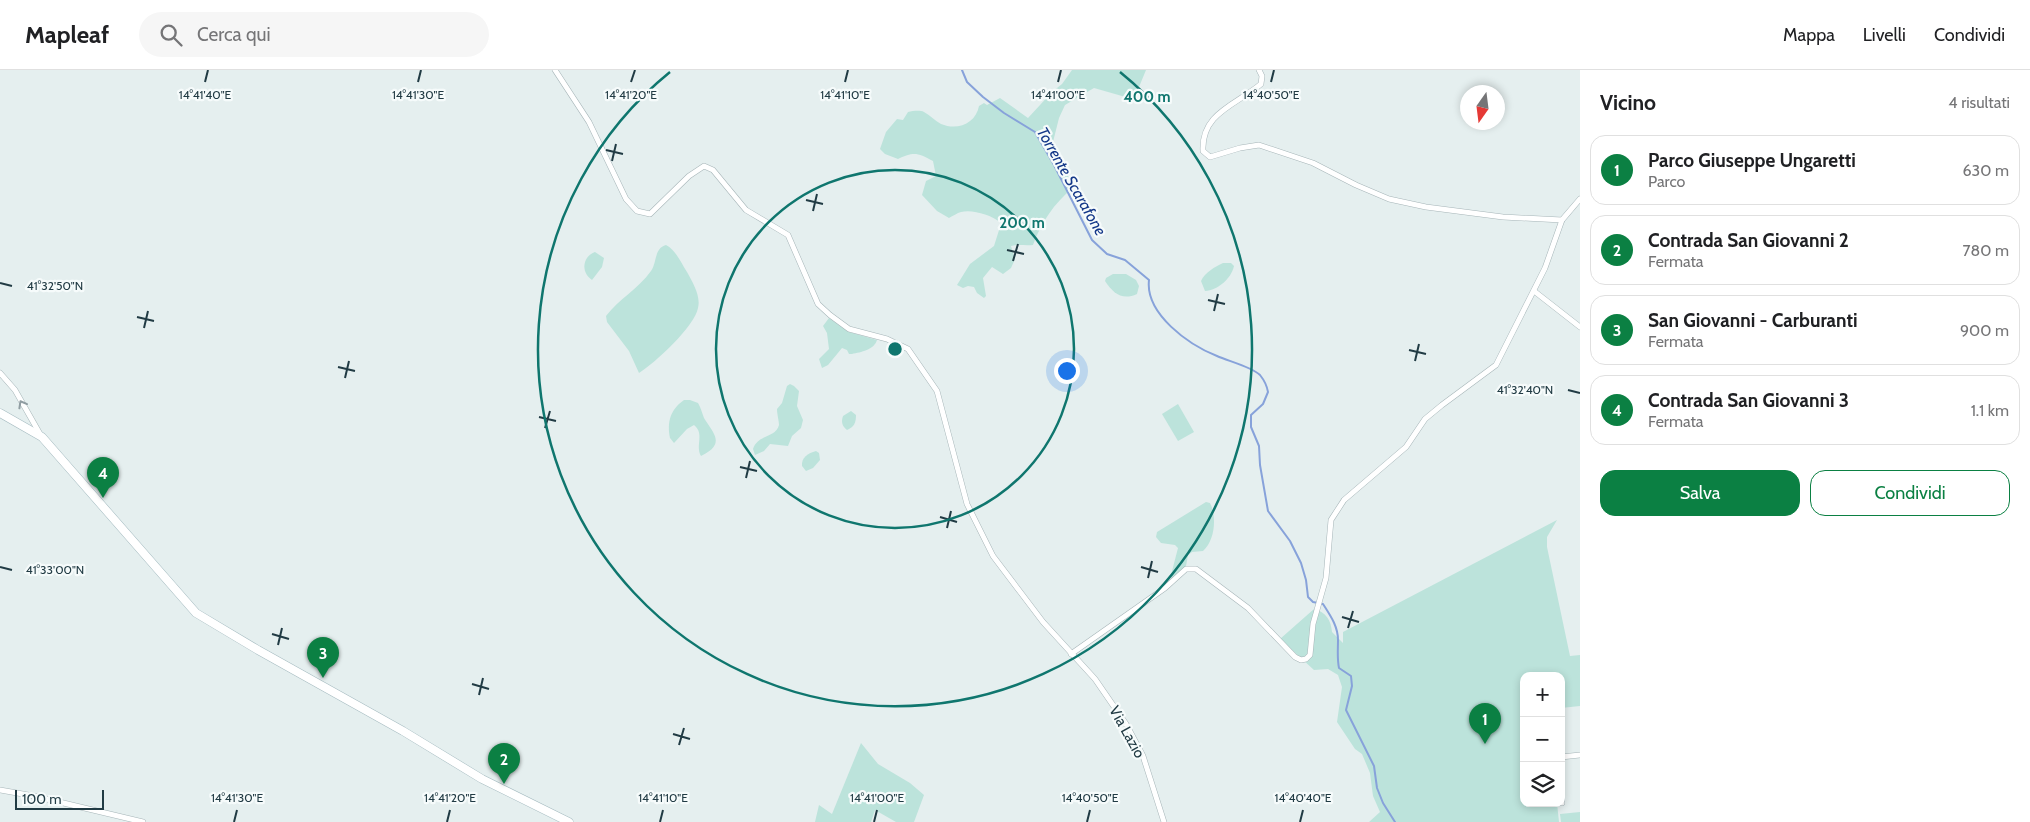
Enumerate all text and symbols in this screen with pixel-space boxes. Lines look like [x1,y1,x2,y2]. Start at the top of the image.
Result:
search box [139,12,489,57]
text: Mapleaf [25,20,109,49]
icon: search [157,21,185,49]
text: Cerca qui [197,23,271,46]
text: Mappa [1783,24,1835,46]
text: Livelli [1863,24,1906,46]
text: Condividi [1934,24,2005,46]
north arrow [1460,85,1505,130]
text: 14°41'40"E [179,87,232,102]
text: 14°41'30"E [392,87,444,102]
text: 14°41'20"E [605,87,657,102]
text: 14°41'10"E [820,87,870,102]
text: 14°41'00"E [1031,87,1085,102]
text: 14°40'50"E [1243,87,1300,102]
text: 400 m [1124,88,1170,106]
text: Vicino [1600,90,1656,115]
text: 4 risultati [1948,93,2010,112]
water label: Torrente Scarafone [1033,124,1110,239]
text: Parco Giuseppe Ungaretti [1648,149,1856,172]
text: 1 [1614,161,1620,180]
text: 630 m [1962,161,2009,180]
text: Parco [1648,172,1685,191]
text: 200 m [999,214,1045,232]
text: Contrada San Giovanni 2 [1648,229,1849,252]
text: 2 [1613,241,1621,260]
text: 780 m [1962,241,2009,260]
text: Fermata [1648,252,1704,271]
text: 41°32'50"N [27,278,83,293]
text: San Giovanni - Carburanti [1648,309,1858,332]
text: 3 [1613,321,1621,340]
text: 900 m [1960,321,2009,340]
text: Fermata [1648,332,1704,351]
centre of rings [886,340,904,358]
your location [1054,358,1080,384]
text: 41°32'40"N [1497,382,1553,397]
text: Contrada San Giovanni 3 [1648,389,1849,412]
one-way arrow [19,400,29,409]
text: 4 [1612,401,1622,420]
text: 1.1 km [1971,401,2009,420]
text: Fermata [1648,412,1704,431]
pin: 4 [87,457,119,498]
button: Salva [1600,470,1800,516]
button: Condividi [1810,470,2010,516]
text: 41°33'00"N [26,562,84,577]
pin: 3 [307,637,339,678]
map controls [1520,672,1565,807]
button: + [1520,672,1565,717]
street label: Via Lazio [1105,703,1149,761]
pin: 1 [1469,703,1501,744]
button: − [1520,717,1565,762]
pin: 2 [488,743,520,784]
button: layers [1520,762,1565,807]
scale bar [15,787,104,810]
text: 100 m [22,790,62,808]
text: 14°41'30"E [211,790,263,805]
text: 14°41'20"E [424,790,476,805]
text: 14°41'10"E [638,790,688,805]
text: 14°41'00"E [850,790,904,805]
text: 14°40'50"E [1062,790,1119,805]
text: 14°40'40"E [1275,790,1332,805]

